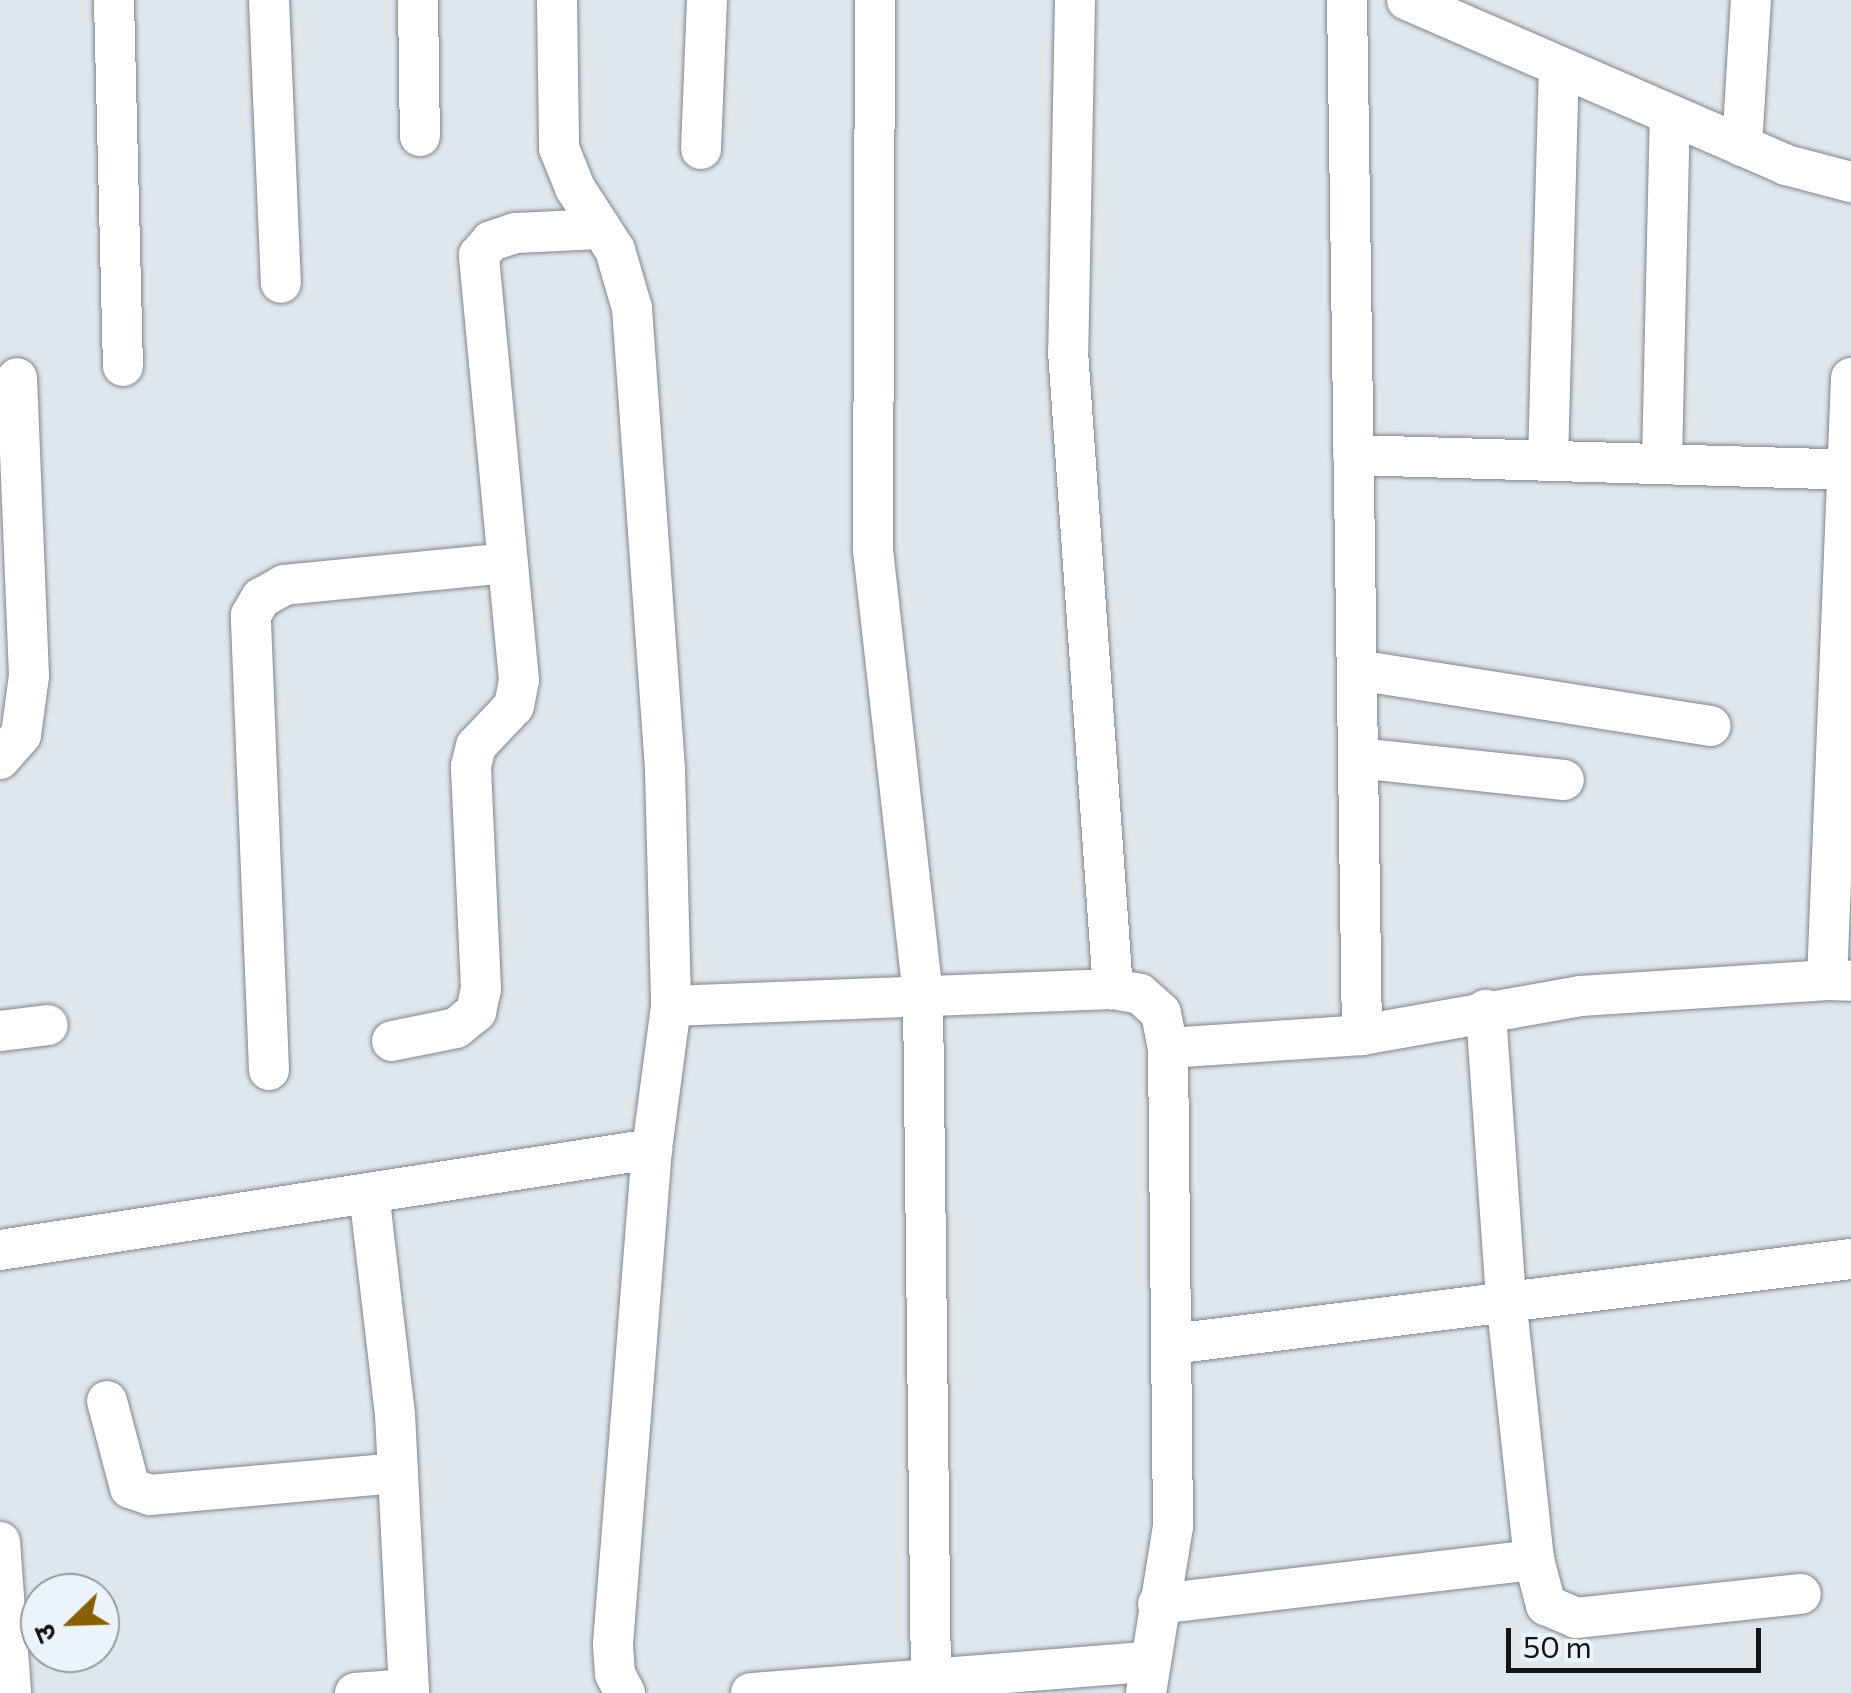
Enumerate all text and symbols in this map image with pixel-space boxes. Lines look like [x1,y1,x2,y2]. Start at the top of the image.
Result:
north arrow [20,1573,120,1673]
scale bar [1511,1608,1766,1670]
text: उ [25,1620,63,1648]
text: 50 m [1523,1627,1592,1664]

